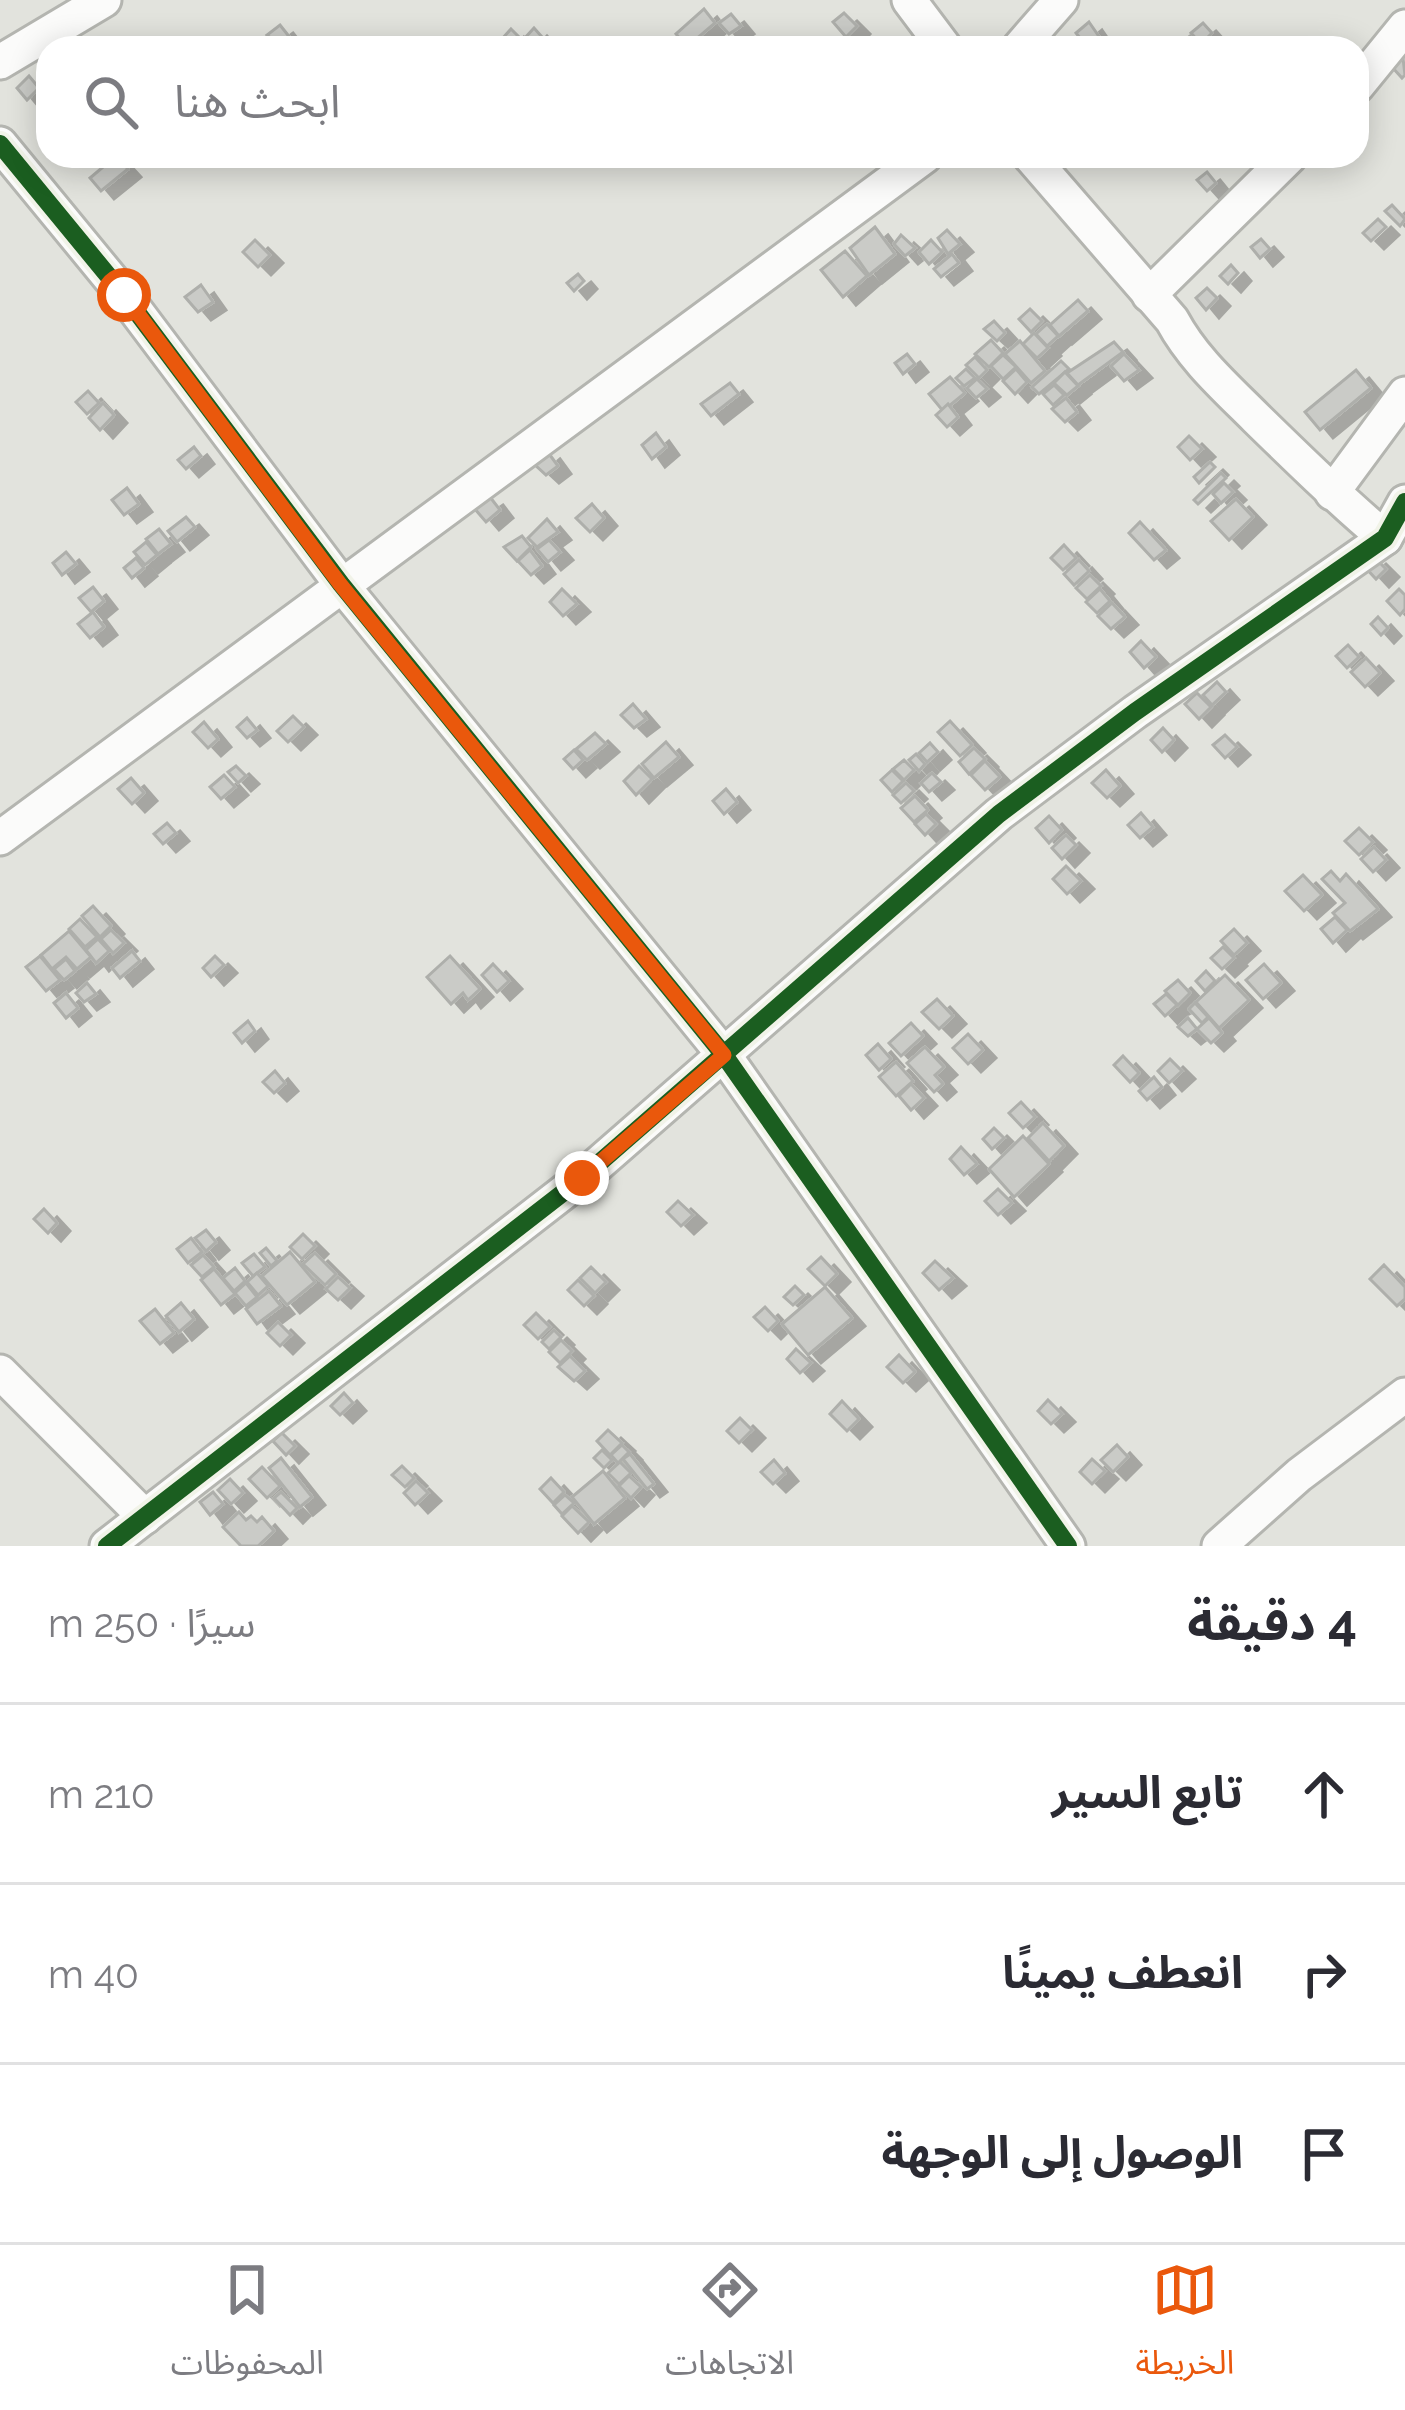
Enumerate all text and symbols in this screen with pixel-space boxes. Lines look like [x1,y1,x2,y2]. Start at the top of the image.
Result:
search box [36,36,1369,168]
icon: search [78,69,144,135]
text: ابحث هنا [174,75,341,128]
route start [97,268,151,322]
route end [555,1151,609,1205]
text: 4 دقيقة [1187,1592,1357,1652]
text: سيرًا · 250 m [48,1600,255,1646]
icon: ahead [1291,1761,1357,1827]
text: تابع السير [1052,1766,1243,1819]
text: 210 m [48,1771,155,1817]
icon: right [1291,1941,1357,2007]
text: انعطف يمينًا [1002,1946,1243,1999]
text: 40 m [48,1951,139,1997]
icon: arrive [1291,2121,1357,2187]
text: الوصول إلى الوجهة [882,2126,1243,2179]
tab: المحفوظات [171,2257,324,2398]
tab: الاتجاهات [665,2257,794,2398]
tab: الخريطة [1135,2257,1234,2398]

